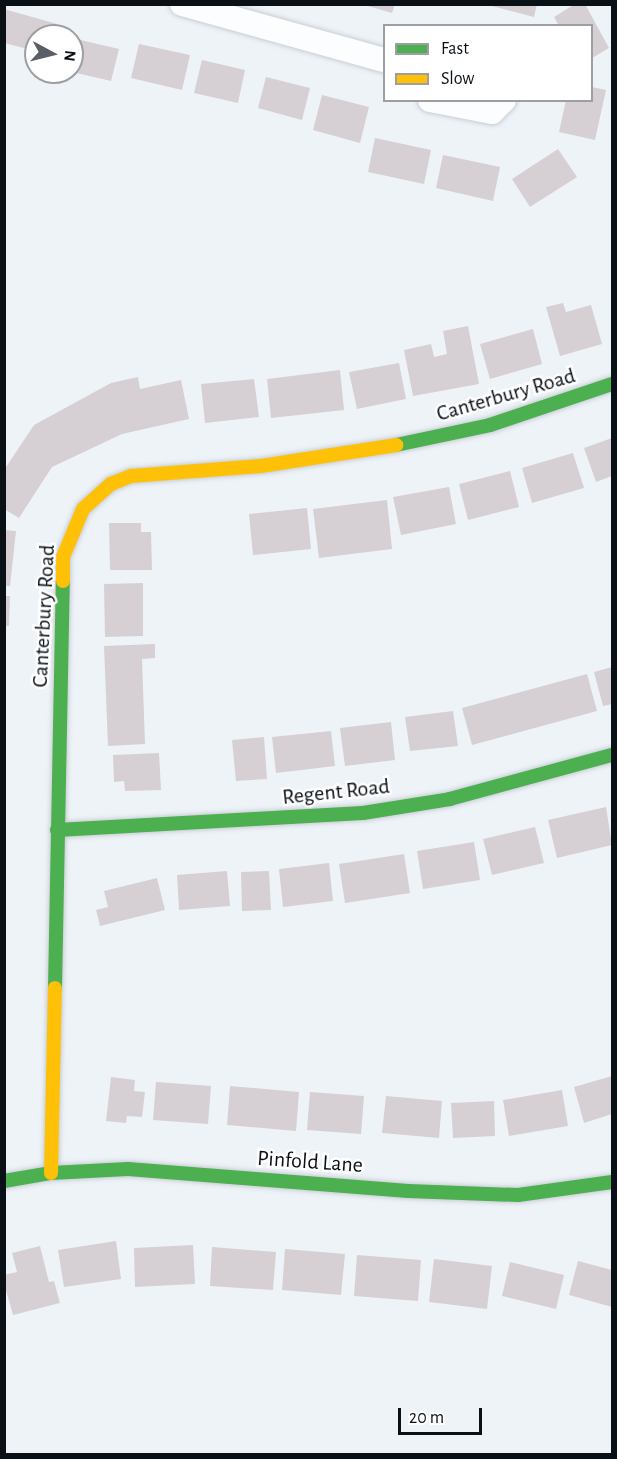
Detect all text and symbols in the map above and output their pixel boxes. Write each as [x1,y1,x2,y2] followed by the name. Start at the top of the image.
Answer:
[24,24,84,84] north arrow
[383,24,593,102] legend
[441,40,469,58] text: Fast
[61,49,78,62] text: N
[441,70,474,88] text: Slow
[434,363,578,427] street label: Canterbury Road
[27,544,61,688] street label: Canterbury Road
[281,773,391,811] street label: Regent Road
[256,1145,364,1179] street label: Pinfold Lane
[401,1396,485,1434] scale bar
[409,1409,444,1427] text: 20 m

